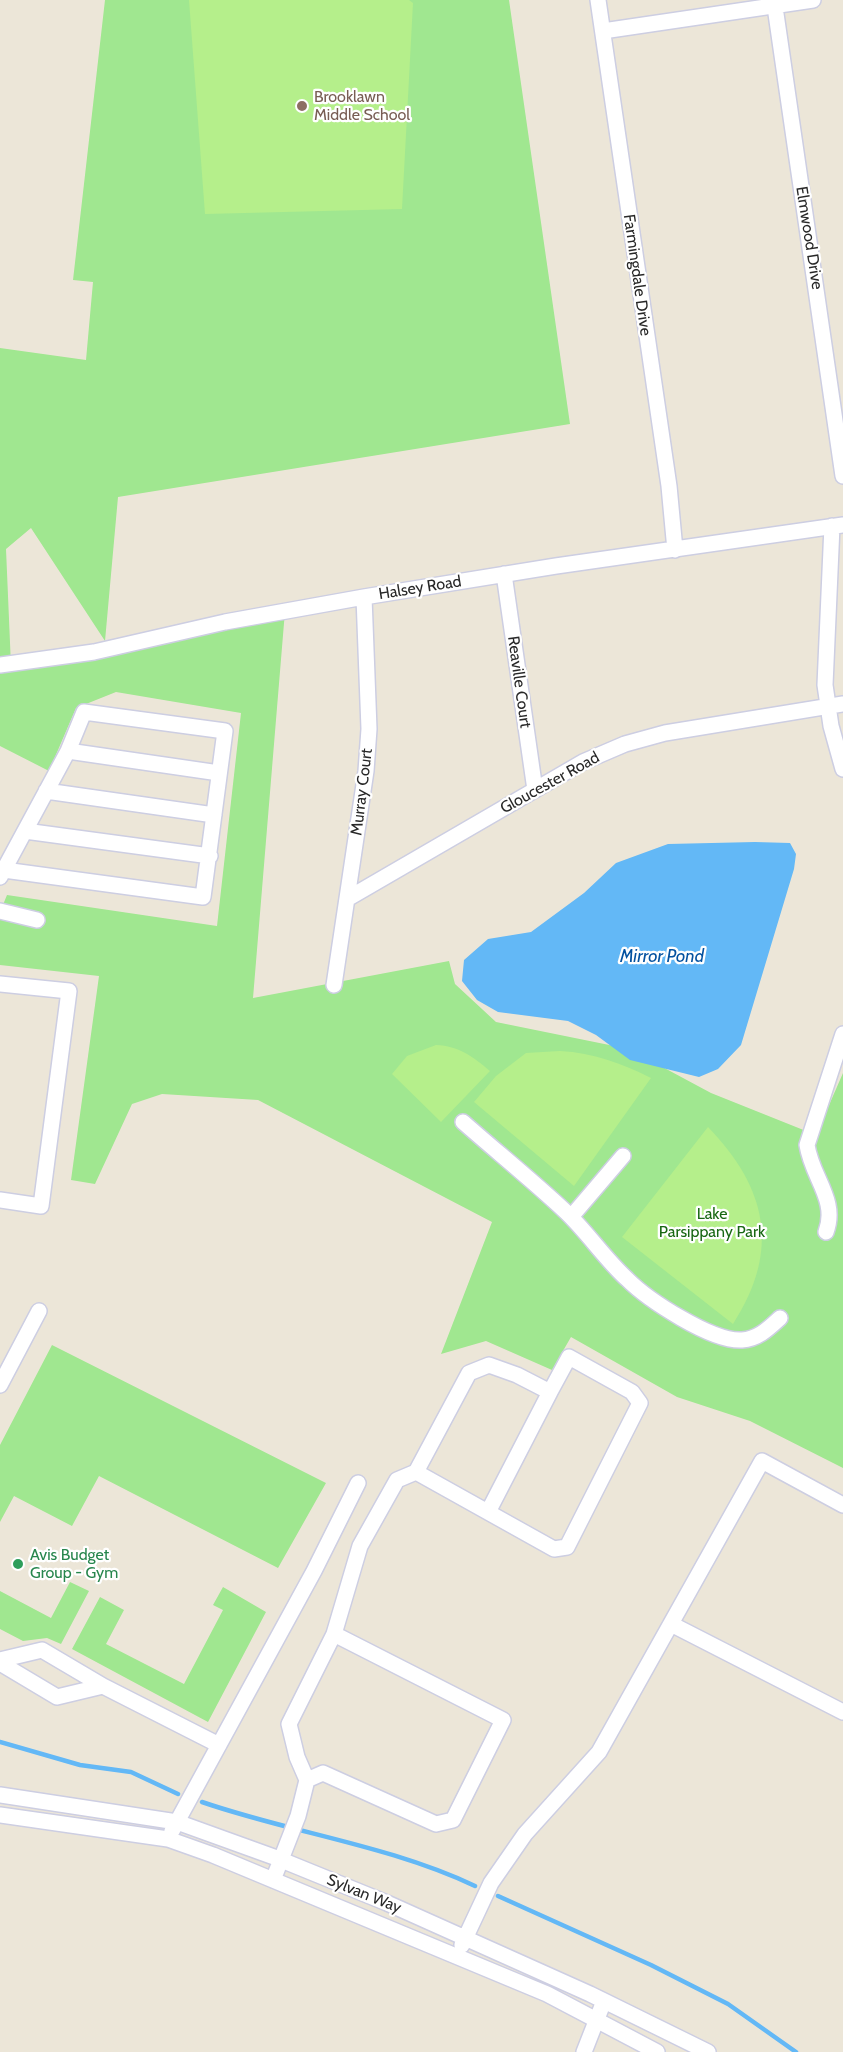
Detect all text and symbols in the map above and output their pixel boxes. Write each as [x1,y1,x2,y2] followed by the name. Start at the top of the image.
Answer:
[314,87,410,125] place label: Brooklawn Middle School
[295,99,309,113] marker: Brooklawn Middle School
[791,185,827,291] street label: Elmwood Drive
[619,213,655,337] street label: Farmingdale Drive
[377,572,463,604] street label: Halsey Road
[503,635,535,729] street label: Reaville Court
[347,747,377,837] street label: Murray Court
[497,748,603,818] street label: Gloucester Road
[620,946,704,968] water label: Mirror Pond
[659,1204,765,1242] park label: Lake Parsippany Park
[30,1545,118,1583] place label: Avis Budget Group - Gym
[11,1557,25,1571] marker: Avis Budget Group - Gym
[324,1870,404,1918] street label: Sylvan Way

